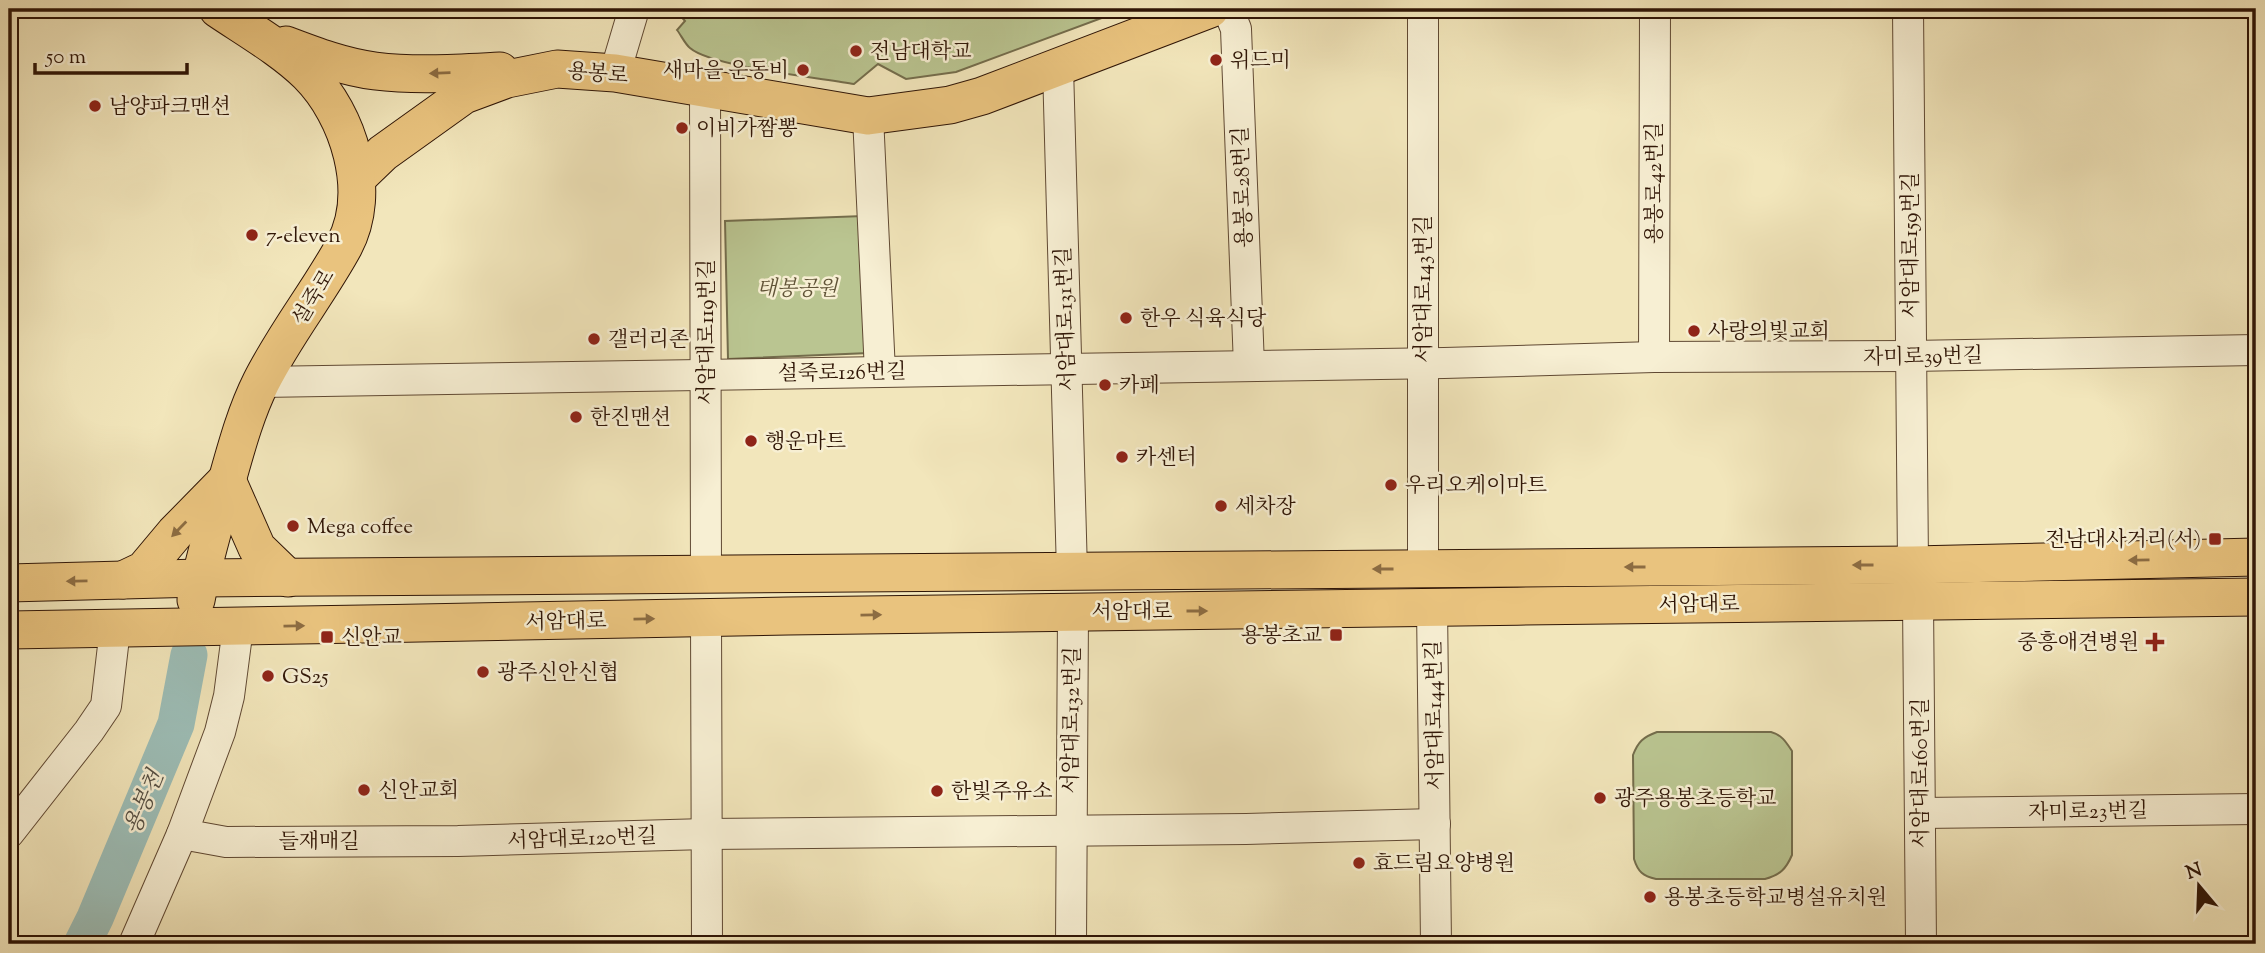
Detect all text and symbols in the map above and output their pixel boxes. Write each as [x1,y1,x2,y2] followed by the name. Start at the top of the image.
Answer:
[35,32,187,76] scale bar
[870,38,971,68] place label: 전남대학교
[45,43,86,73] text: 50 m
[848,43,864,59] marker: 전남대학교
[1230,47,1291,77] place label: 위드미
[1208,52,1224,68] marker: 위드미
[566,57,629,93] street label: 용봉로
[663,57,789,87] place label: 새마을 운동비
[795,62,811,78] marker: 새마을 운동비
[429,68,451,79] one-way arrow
[109,93,231,123] place label: 남양파크맨션
[87,98,103,114] marker: 남양파크맨션
[696,115,797,145] place label: 이비가짬뽕
[674,120,690,136] marker: 이비가짬뽕
[1641,122,1671,244] street label: 용봉로42번길
[1227,126,1261,248] street label: 용봉로28번길
[1897,172,1927,318] street label: 서암대로159번길
[1410,215,1440,363] street label: 서암대로143번길
[266,222,341,252] place label: 7-eleven
[244,227,260,243] marker: 7-eleven
[1049,246,1085,392] street label: 서암대로131번길
[693,259,723,405] street label: 서암대로119번길
[286,264,343,332] street label: 설죽로
[756,275,839,305] park label: 태봉공원
[1140,305,1267,335] place label: 한우 식육식당
[1118,310,1134,326] marker: 한우 식육식당
[1708,318,1830,348] place label: 사랑의빛교회
[1686,323,1702,339] marker: 사랑의빛교회
[608,326,689,356] place label: 갤러리존
[586,331,602,347] marker: 갤러리존
[1863,342,1983,374] street label: 자미로39번길
[777,358,907,390] street label: 설죽로126번길
[1119,372,1160,402] place label: 카페
[1097,377,1113,393] marker: 카페
[590,404,671,434] place label: 한진맨션
[568,409,584,425] marker: 한진맨션
[765,428,846,458] place label: 행운마트
[743,433,759,449] marker: 행운마트
[1136,444,1197,474] place label: 카센터
[1114,449,1130,465] marker: 카센터
[1405,472,1547,502] place label: 우리오케이마트
[1383,477,1399,493] marker: 우리오케이마트
[1235,493,1297,523] place label: 세차장
[1213,498,1229,514] marker: 세차장
[307,513,413,543] place label: Mega coffee
[285,518,301,534] marker: Mega coffee
[172,520,188,537] one-way arrow
[2045,526,2201,556] place label: 전남대사거리(서)
[2207,531,2223,547] marker: 전남대사거리(서)
[2128,554,2150,566] one-way arrow
[1851,560,1873,571] one-way arrow
[1624,561,1646,573] one-way arrow
[1372,563,1394,575] one-way arrow
[66,576,88,587] one-way arrow
[1658,590,1740,622] street label: 서암대로
[1091,598,1173,628] street label: 서암대로
[1186,605,1208,617] one-way arrow
[525,607,607,639] street label: 서암대로
[861,609,883,621] one-way arrow
[633,613,655,625] one-way arrow
[283,621,305,632] one-way arrow
[1241,622,1322,652] place label: 용봉초교
[341,624,402,654] place label: 신안교
[1328,627,1344,643] marker: 용봉초교
[319,629,335,645] marker: 신안교
[2017,629,2139,659] place label: 중흥애견병원
[2145,632,2165,652] marker: 중흥애견병원
[1420,640,1452,790] street label: 서암대로144번길
[1057,646,1089,794] street label: 서암대로132번길
[497,659,619,689] place label: 광주신안신협
[282,663,329,693] place label: GS25
[475,664,491,680] marker: 광주신안신협
[260,668,276,684] marker: GS25
[1907,698,1937,848] street label: 서암대로160번길
[117,764,174,840] water label: 용봉천
[378,777,459,807] place label: 신안교회
[951,778,1052,808] place label: 한빛주유소
[356,782,372,798] marker: 신안교회
[929,783,945,799] marker: 한빛주유소
[1614,785,1776,815] place label: 광주용봉초등학교
[1592,790,1608,806] marker: 광주용봉초등학교
[2028,797,2148,829] street label: 자미로23번길
[507,822,657,858] street label: 서암대로120번길
[278,828,360,858] street label: 들재매길
[1373,850,1515,880] place label: 효드림요양병원
[2164,852,2234,922] north arrow
[1351,855,1367,871] marker: 효드림요양병원
[2183,857,2206,888] text: N
[1664,884,1887,914] place label: 용봉초등학교병설유치원
[1642,889,1658,905] marker: 용봉초등학교병설유치원

